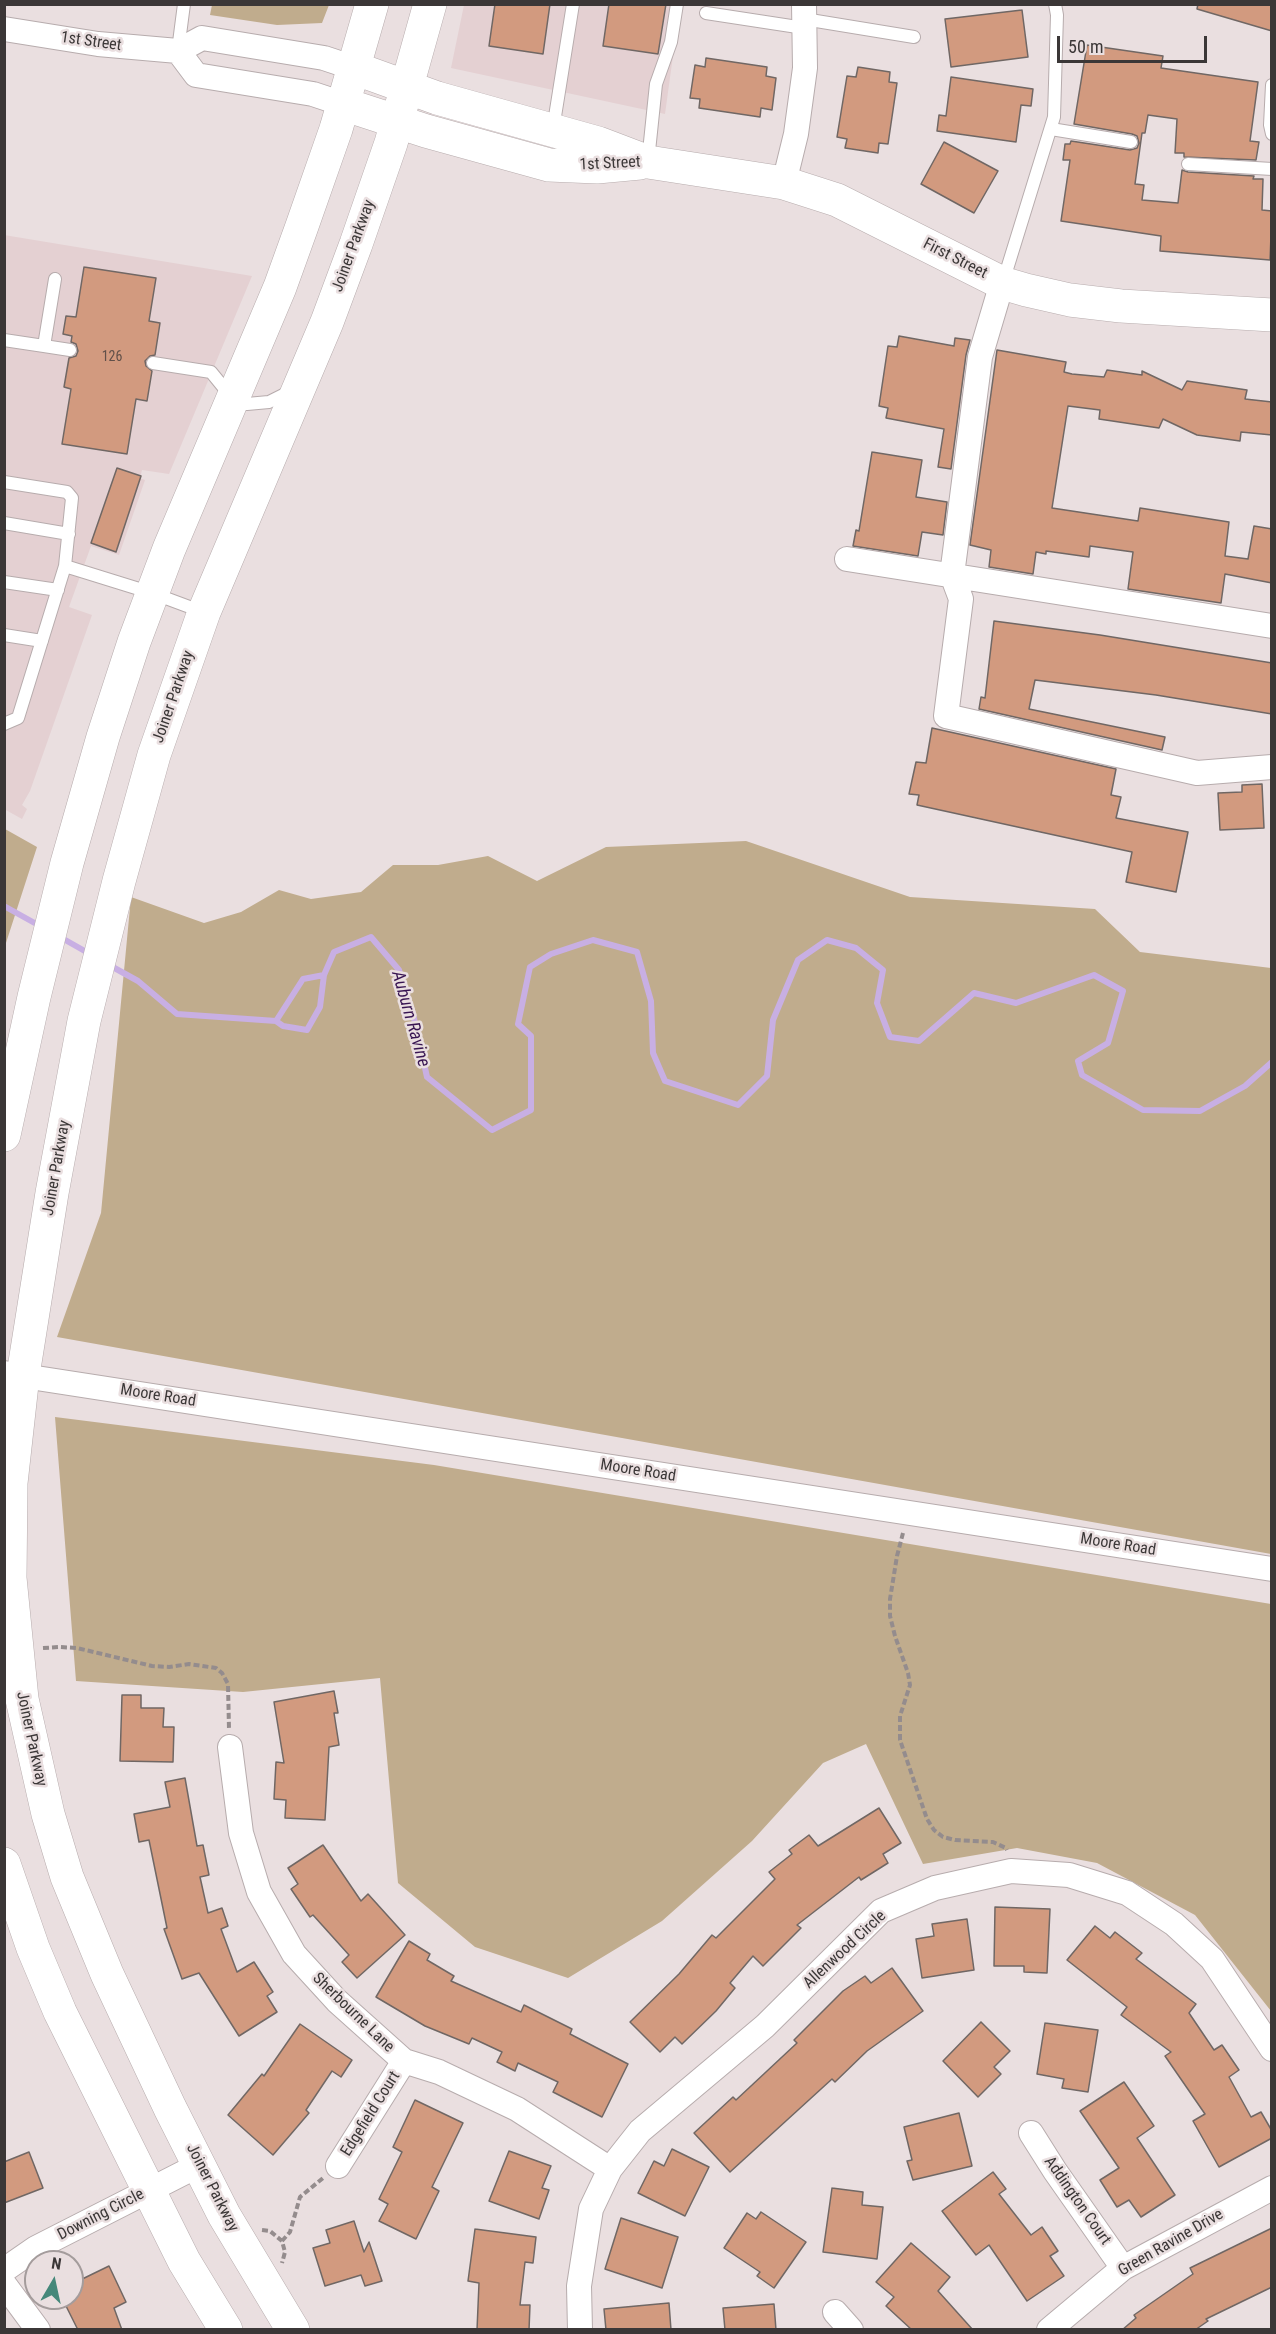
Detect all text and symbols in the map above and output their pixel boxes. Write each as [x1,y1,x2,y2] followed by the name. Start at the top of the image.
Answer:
[1060,24,1210,62] scale bar
[59,28,123,56] street label: 1st Street
[1068,36,1103,57] text: 50 m
[579,153,641,175] street label: 1st Street
[328,197,380,295] street label: Joiner Parkway
[920,235,990,283] street label: First Street
[102,349,122,365] house number: 126
[149,648,199,746] street label: Joiner Parkway
[386,968,434,1070] water label: Auburn Ravine
[39,1119,75,1217] street label: Joiner Parkway
[119,1381,197,1411] street label: Moore Road
[599,1456,677,1486] street label: Moore Road
[1079,1530,1157,1560] street label: Moore Road
[12,1690,50,1788] street label: Joiner Parkway
[800,1907,890,1993] street label: Allenwood Circle
[308,1969,398,2057] street label: Sherbourne Lane
[337,2068,405,2160] street label: Edgefield Court
[182,2141,242,2235] street label: Joiner Parkway
[1040,2153,1114,2249] street label: Addington Court
[55,2185,147,2245] street label: Downing Circle
[1115,2205,1227,2281] street label: Green Ravine Drive
[24,2250,84,2310] north arrow
[50,2254,63,2274] text: N

